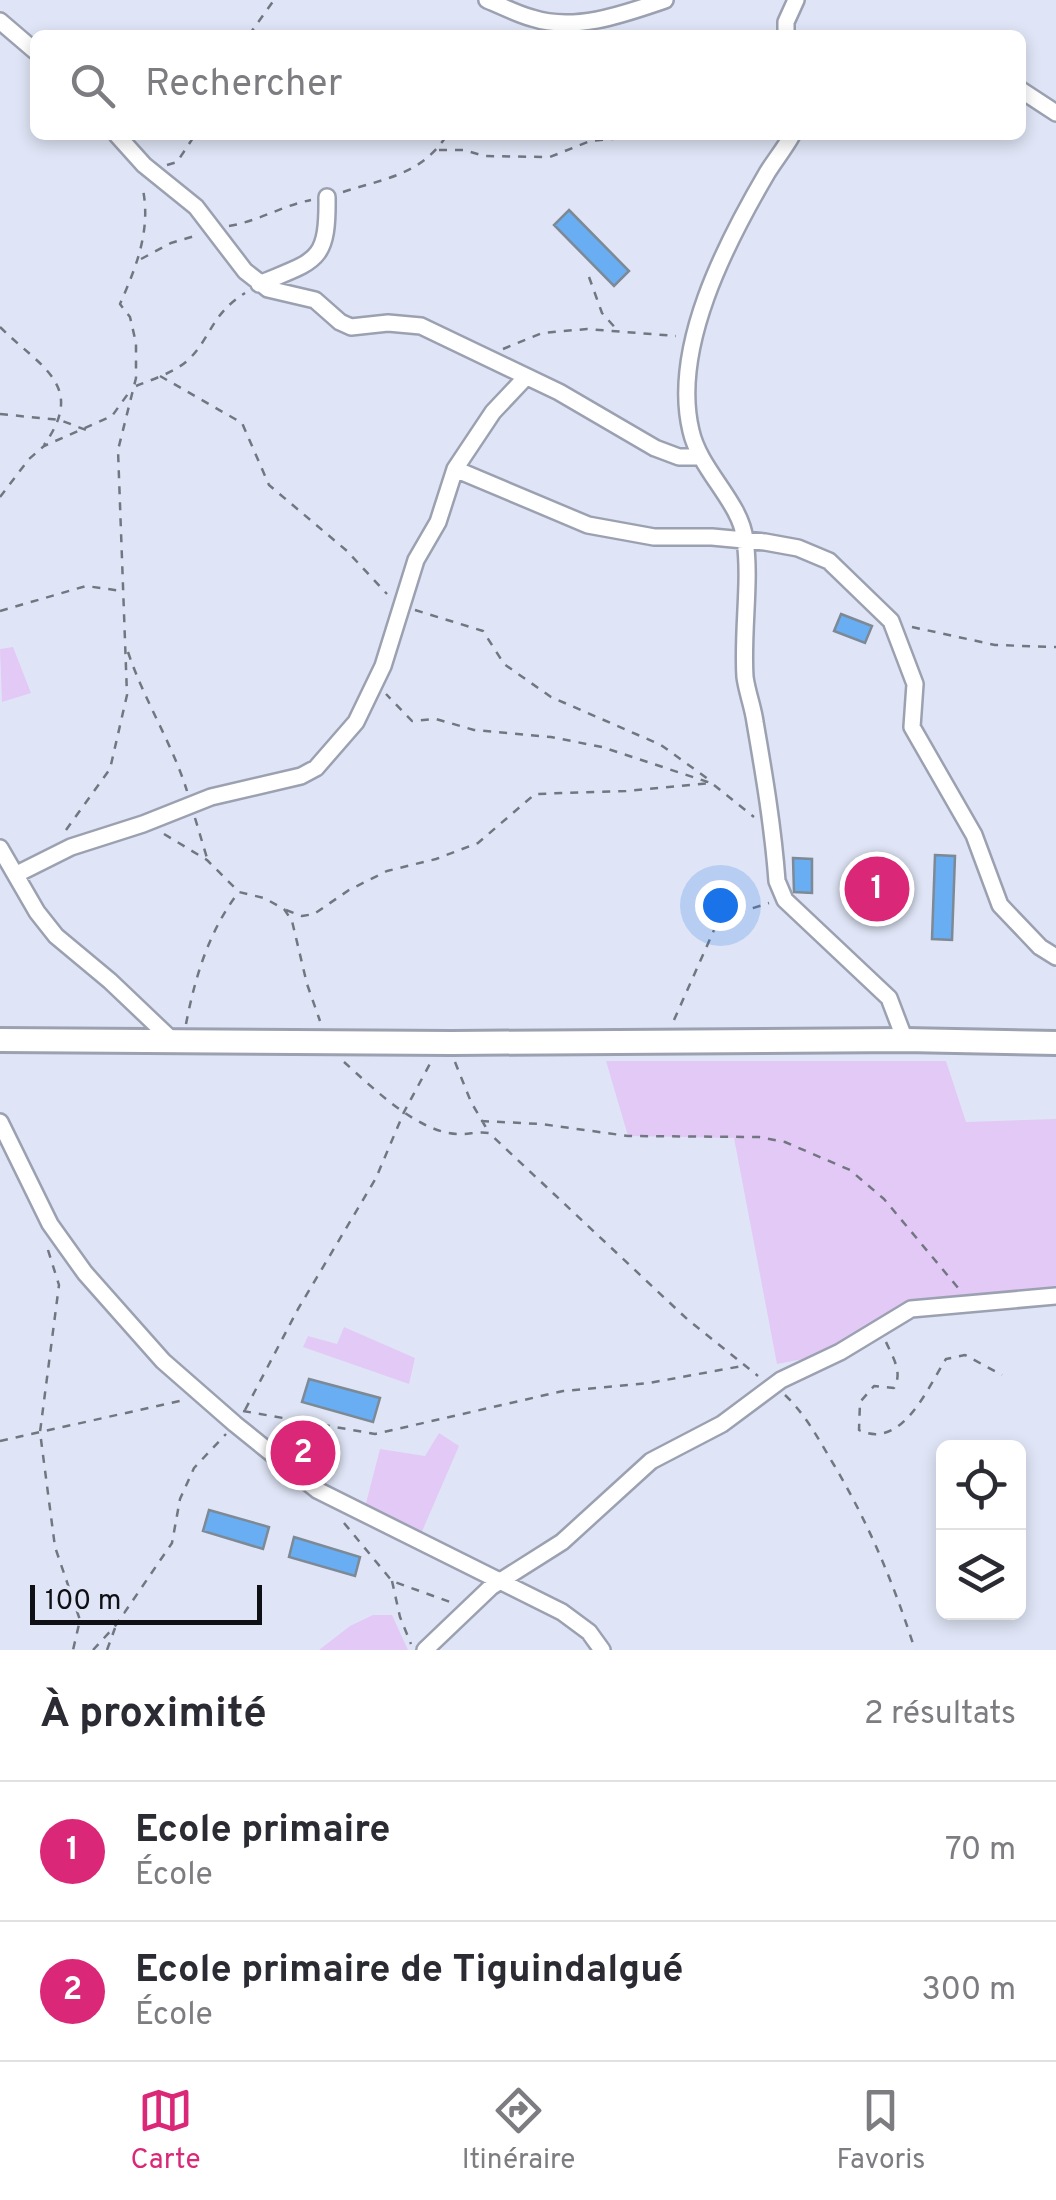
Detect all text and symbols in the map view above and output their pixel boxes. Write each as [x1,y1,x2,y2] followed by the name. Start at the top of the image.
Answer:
[30,30,1026,140] search box
[65,58,120,113] icon: search
[145,61,343,110] text: Rechercher
[844,852,910,926] pin: 1
[695,880,746,931] your location
[270,1416,336,1490] pin: 2
[936,1440,1026,1620] map controls
[936,1440,1026,1530] button: locate
[936,1530,1026,1620] button: layers
[30,1580,262,1624] scale bar
[45,1584,121,1620] text: 100 m
[40,1689,267,1742] text: À proximité
[864,1695,1016,1735] text: 2 résultats
[135,1807,390,1856] text: Ecole primaire
[66,1831,79,1871] text: 1
[945,1831,1016,1871] text: 70 m
[135,1856,213,1896] text: École
[135,1947,683,1996] text: Ecole primaire de Tiguindalgué
[63,1971,82,2011] text: 2
[922,1971,1016,2011] text: 300 m
[135,1996,213,2036] text: École
[131,2083,200,2179] tab: Carte
[462,2083,575,2179] tab: Itinéraire
[837,2083,925,2179] tab: Favoris

